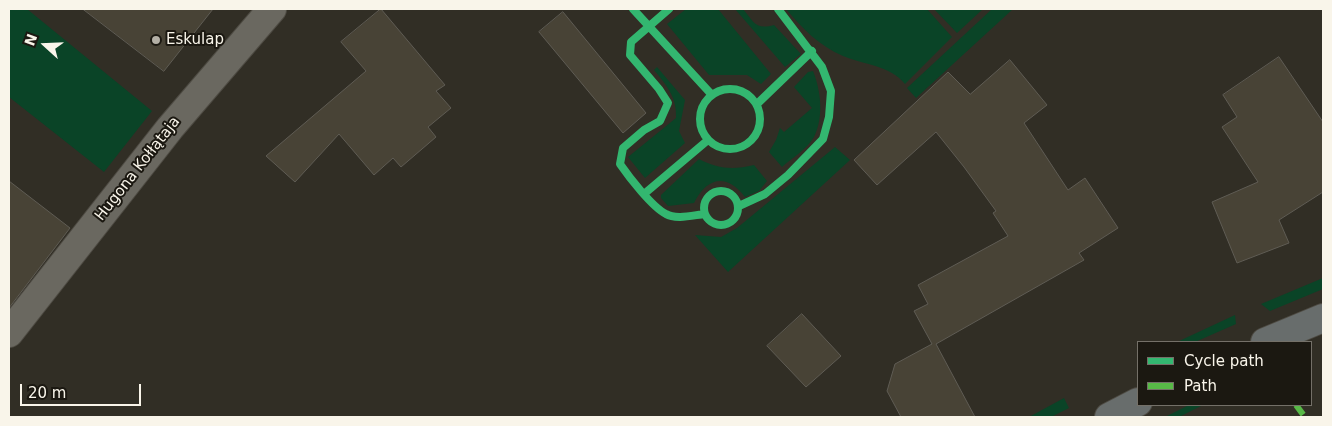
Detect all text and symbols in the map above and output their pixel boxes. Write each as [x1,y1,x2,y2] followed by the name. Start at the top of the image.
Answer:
[20,20,70,70] north arrow
[166,31,224,49] place label: Eskulap
[21,32,40,48] text: N
[150,34,162,46] marker: Eskulap
[92,113,184,225] street label: Hugona Kołłątaja
[1137,341,1312,406] legend
[1184,352,1264,370] text: Cycle path
[22,374,144,406] scale bar
[1184,377,1217,395] text: Path
[28,384,66,402] text: 20 m

